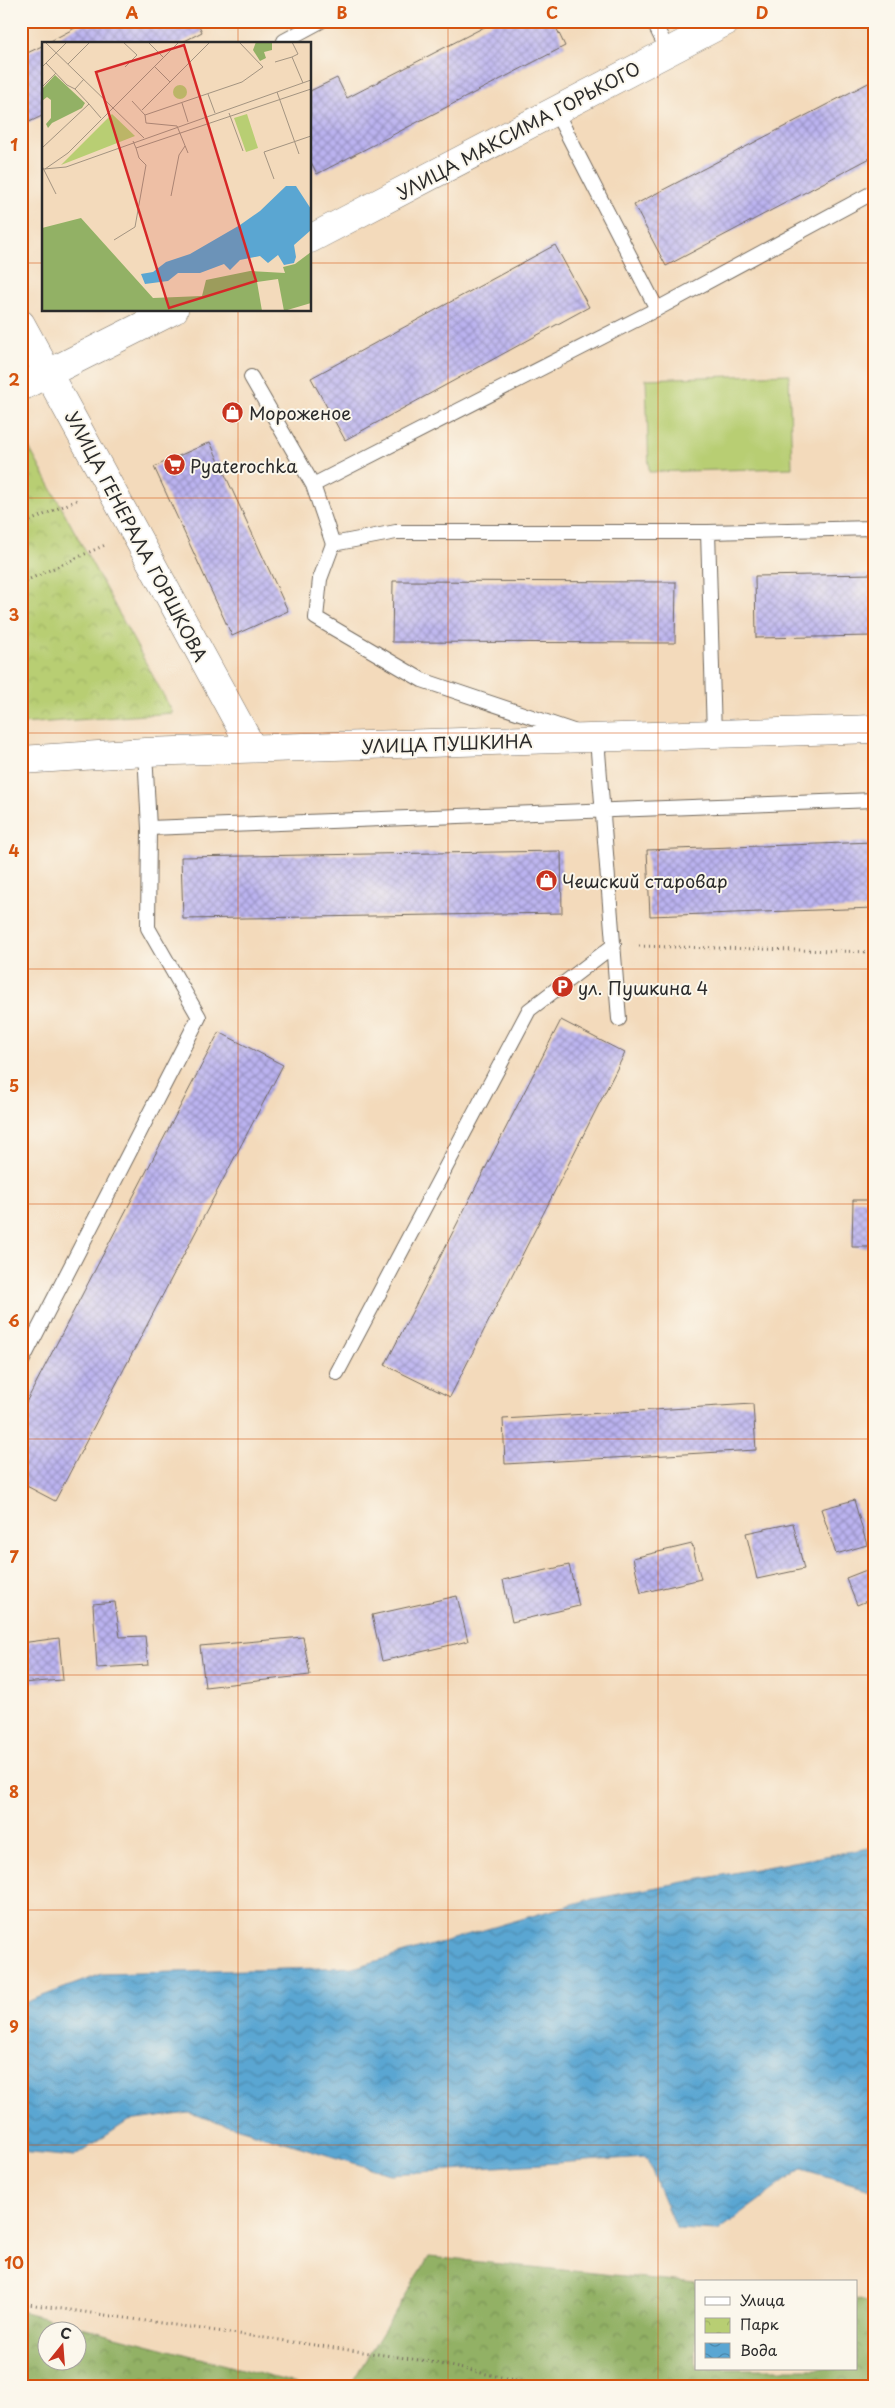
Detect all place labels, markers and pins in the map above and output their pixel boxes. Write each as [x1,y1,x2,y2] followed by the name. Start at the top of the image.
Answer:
[249,399,351,426] place label: Мороженое
[221,400,245,424] shop icon: Мороженое
[190,452,298,479] place label: Pyaterochka
[162,453,186,477] supermarket icon: Pyaterochka
[562,867,728,894] place label: Чешский старовар
[534,868,558,892] shop icon: Чешский старовар
[578,974,708,1001] place label: ул. Пушкина 4
[550,975,574,999] parking icon: ул. Пушкина 4

